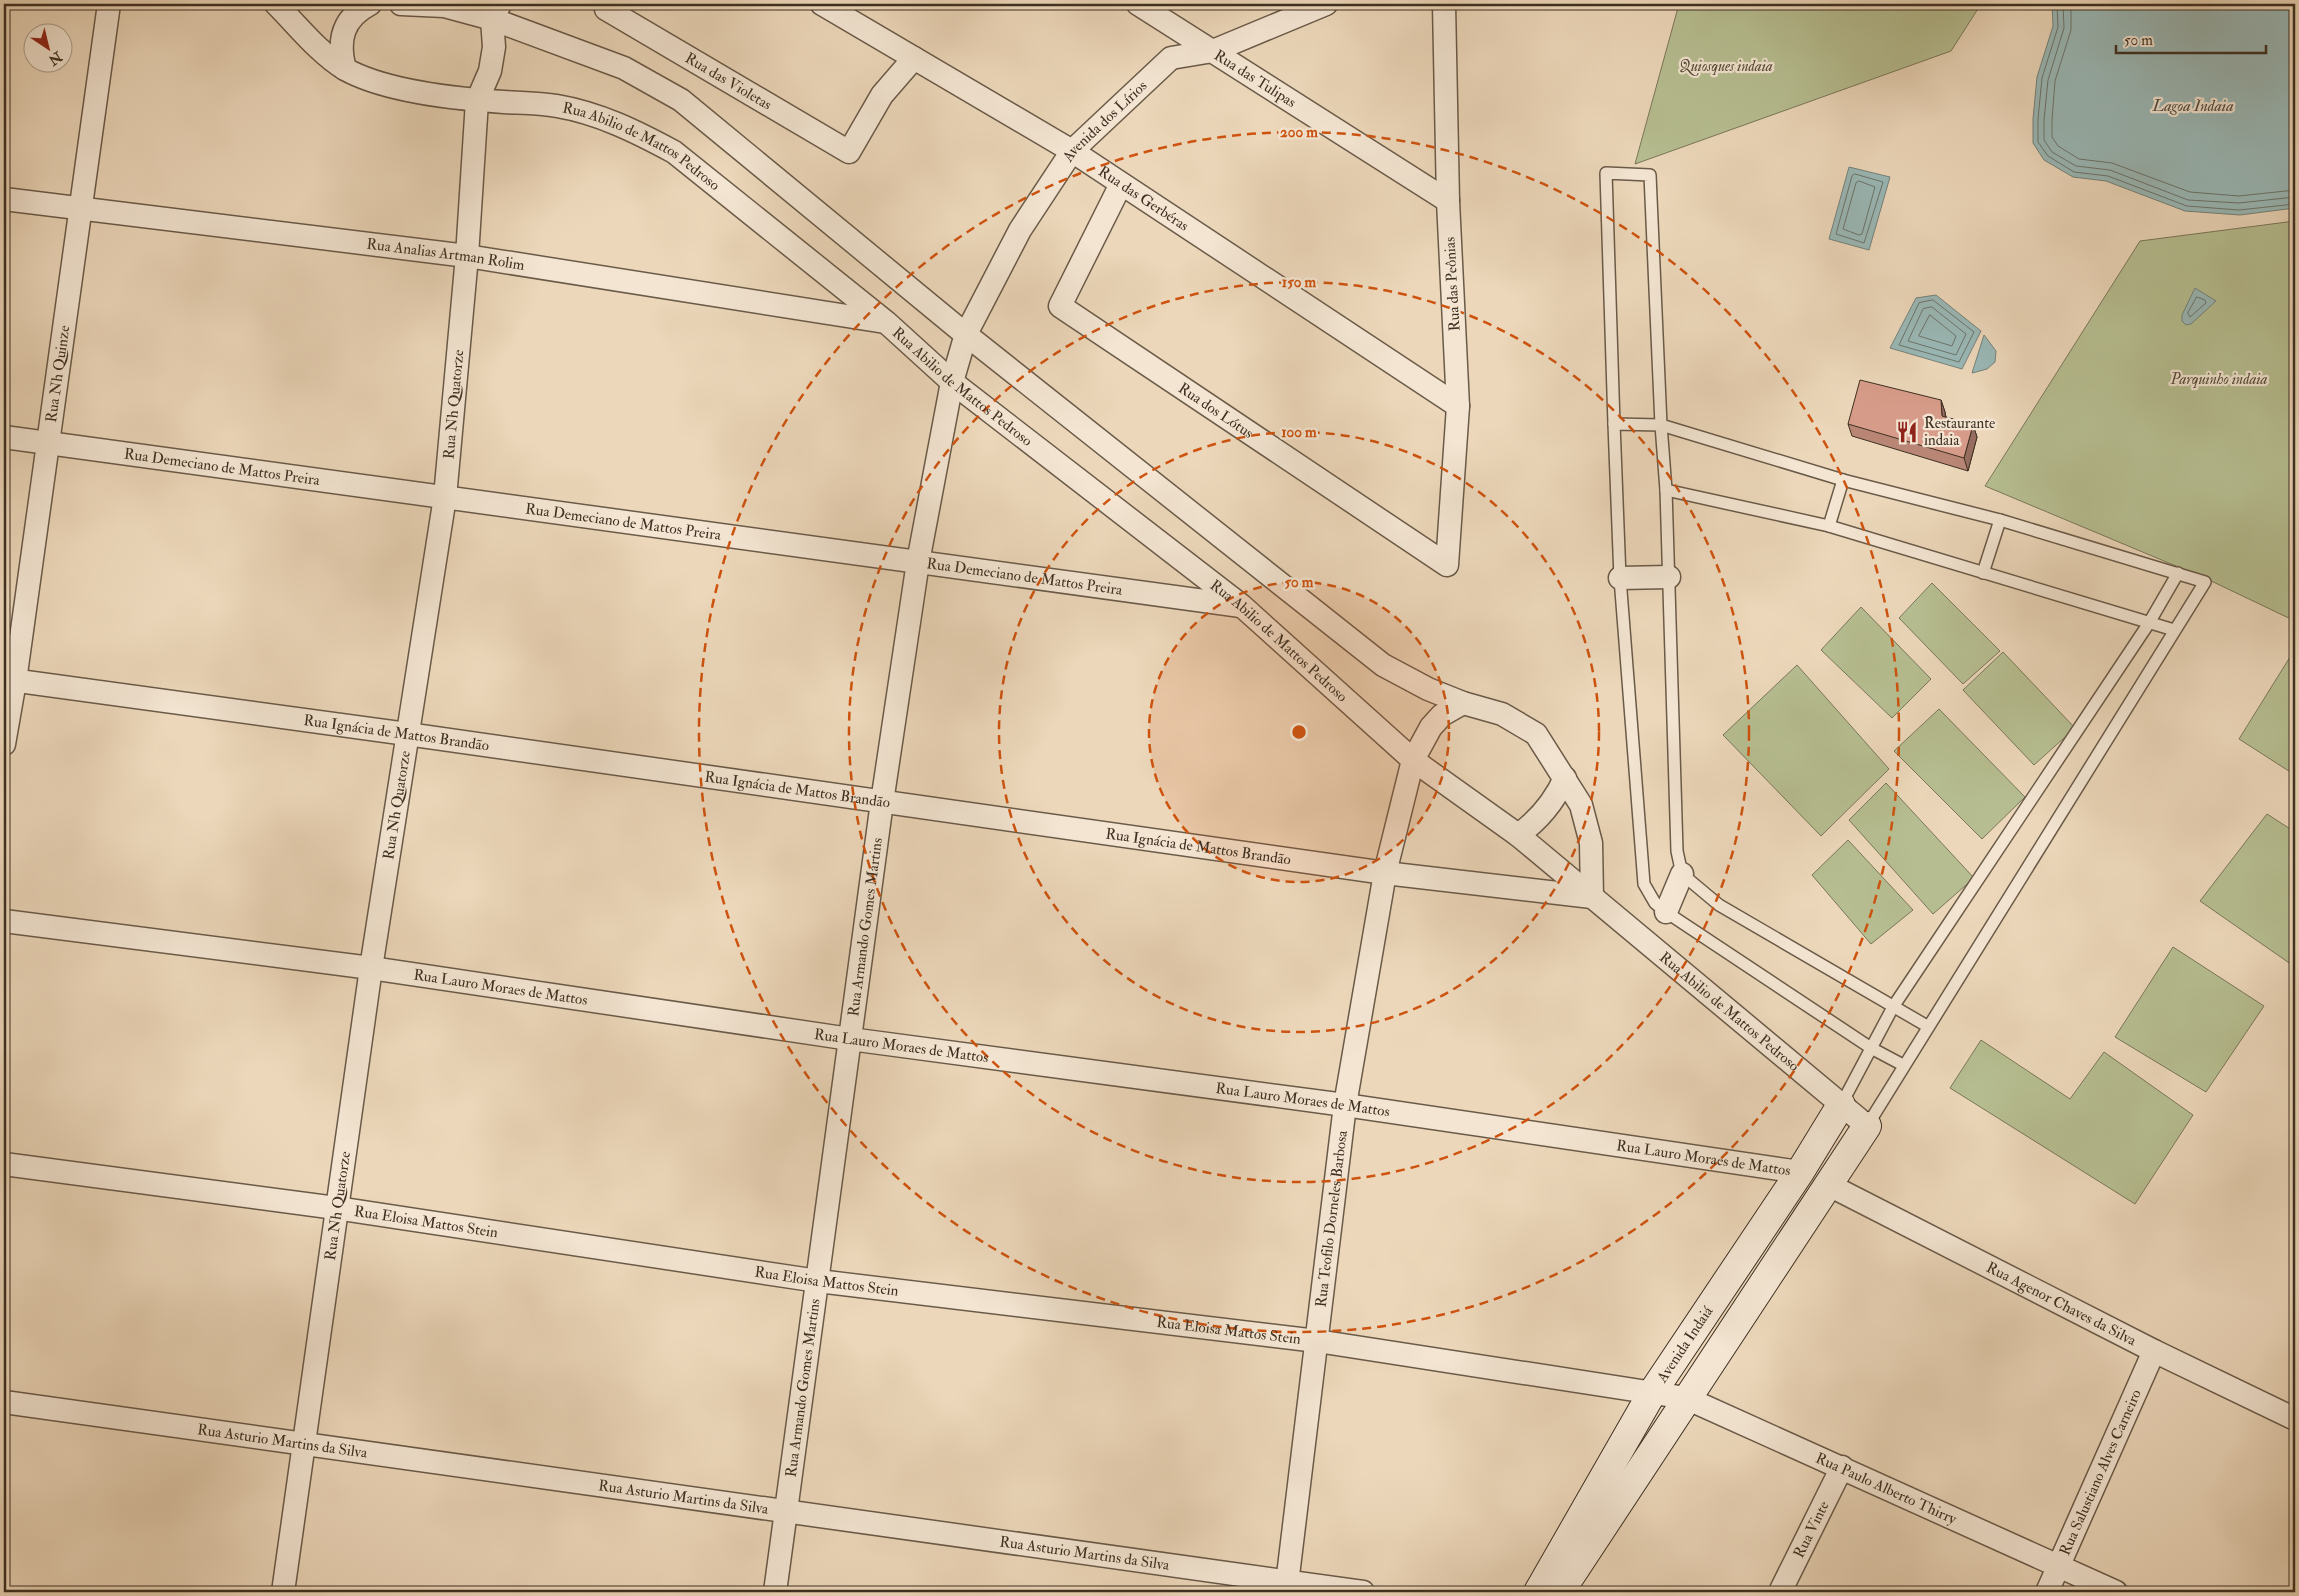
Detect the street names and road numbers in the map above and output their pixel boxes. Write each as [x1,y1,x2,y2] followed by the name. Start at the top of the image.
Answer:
[1210,46,1300,112] street label: Rua das Tulipas
[681,49,775,114] street label: Rua das Violetas
[1058,77,1151,166] street label: Avenida dos Lírios
[561,98,724,195] street label: Rua Abilio de Mattos Pedroso
[1095,162,1192,236] street label: Rua das Gerbéras
[365,235,526,275] street label: Rua Analias Artman Rolim
[1441,236,1464,332] street label: Rua das Peônias
[888,323,1036,451] street label: Rua Abilio de Mattos Pedroso
[42,324,74,424] street label: Rua Nh Quinze
[439,349,468,460] street label: Rua Nh Quatorze
[1174,379,1257,443] street label: Rua dos Lótus
[123,445,322,490] street label: Rua Demeciano de Mattos Preira
[524,499,723,545] street label: Rua Demeciano de Mattos Preira
[925,554,1124,600] street label: Rua Demeciano de Mattos Preira
[1206,576,1351,706] street label: Rua Abilio de Mattos Pedroso
[302,711,490,756] street label: Rua Ignácia de Mattos Brandão
[379,749,415,861] street label: Rua Nh Quatorze
[703,767,891,813] street label: Rua Ignácia de Mattos Brandão
[1104,824,1292,870] street label: Rua Ignácia de Mattos Brandão
[844,837,887,1018] street label: Rua Armando Gomes Martins
[1655,948,1803,1076] street label: Rua Abilio de Mattos Pedroso
[412,965,589,1010] street label: Rua Lauro Moraes de Mattos
[813,1025,990,1067] street label: Rua Lauro Moraes de Mattos
[1214,1079,1391,1121] street label: Rua Lauro Moraes de Mattos
[1312,1129,1352,1308] street label: Rua Teofilo Dorneles Barbosa
[1615,1136,1792,1180] street label: Rua Lauro Moraes de Mattos
[321,1150,355,1262] street label: Rua Nh Quatorze
[353,1202,499,1242] street label: Rua Eloisa Mattos Stein
[1983,1258,2140,1351] street label: Rua Agenor Chaves da Silva
[753,1263,900,1301] street label: Rua Eloisa Mattos Stein
[782,1297,825,1478] street label: Rua Armando Gomes Martins
[1652,1302,1718,1387] street label: Avenida Indaiá
[1155,1313,1302,1349] street label: Rua Eloisa Mattos Stein
[2055,1386,2146,1559] street label: Rua Salustiano Alves Carneiro
[196,1420,369,1463] street label: Rua Asturio Martins da Silva
[1812,1449,1960,1529] street label: Rua Paulo Alberto Thirry
[597,1476,770,1519] street label: Rua Asturio Martins da Silva
[1789,1498,1834,1561] street label: Rua Vinte
[998,1532,1171,1575] street label: Rua Asturio Martins da Silva

